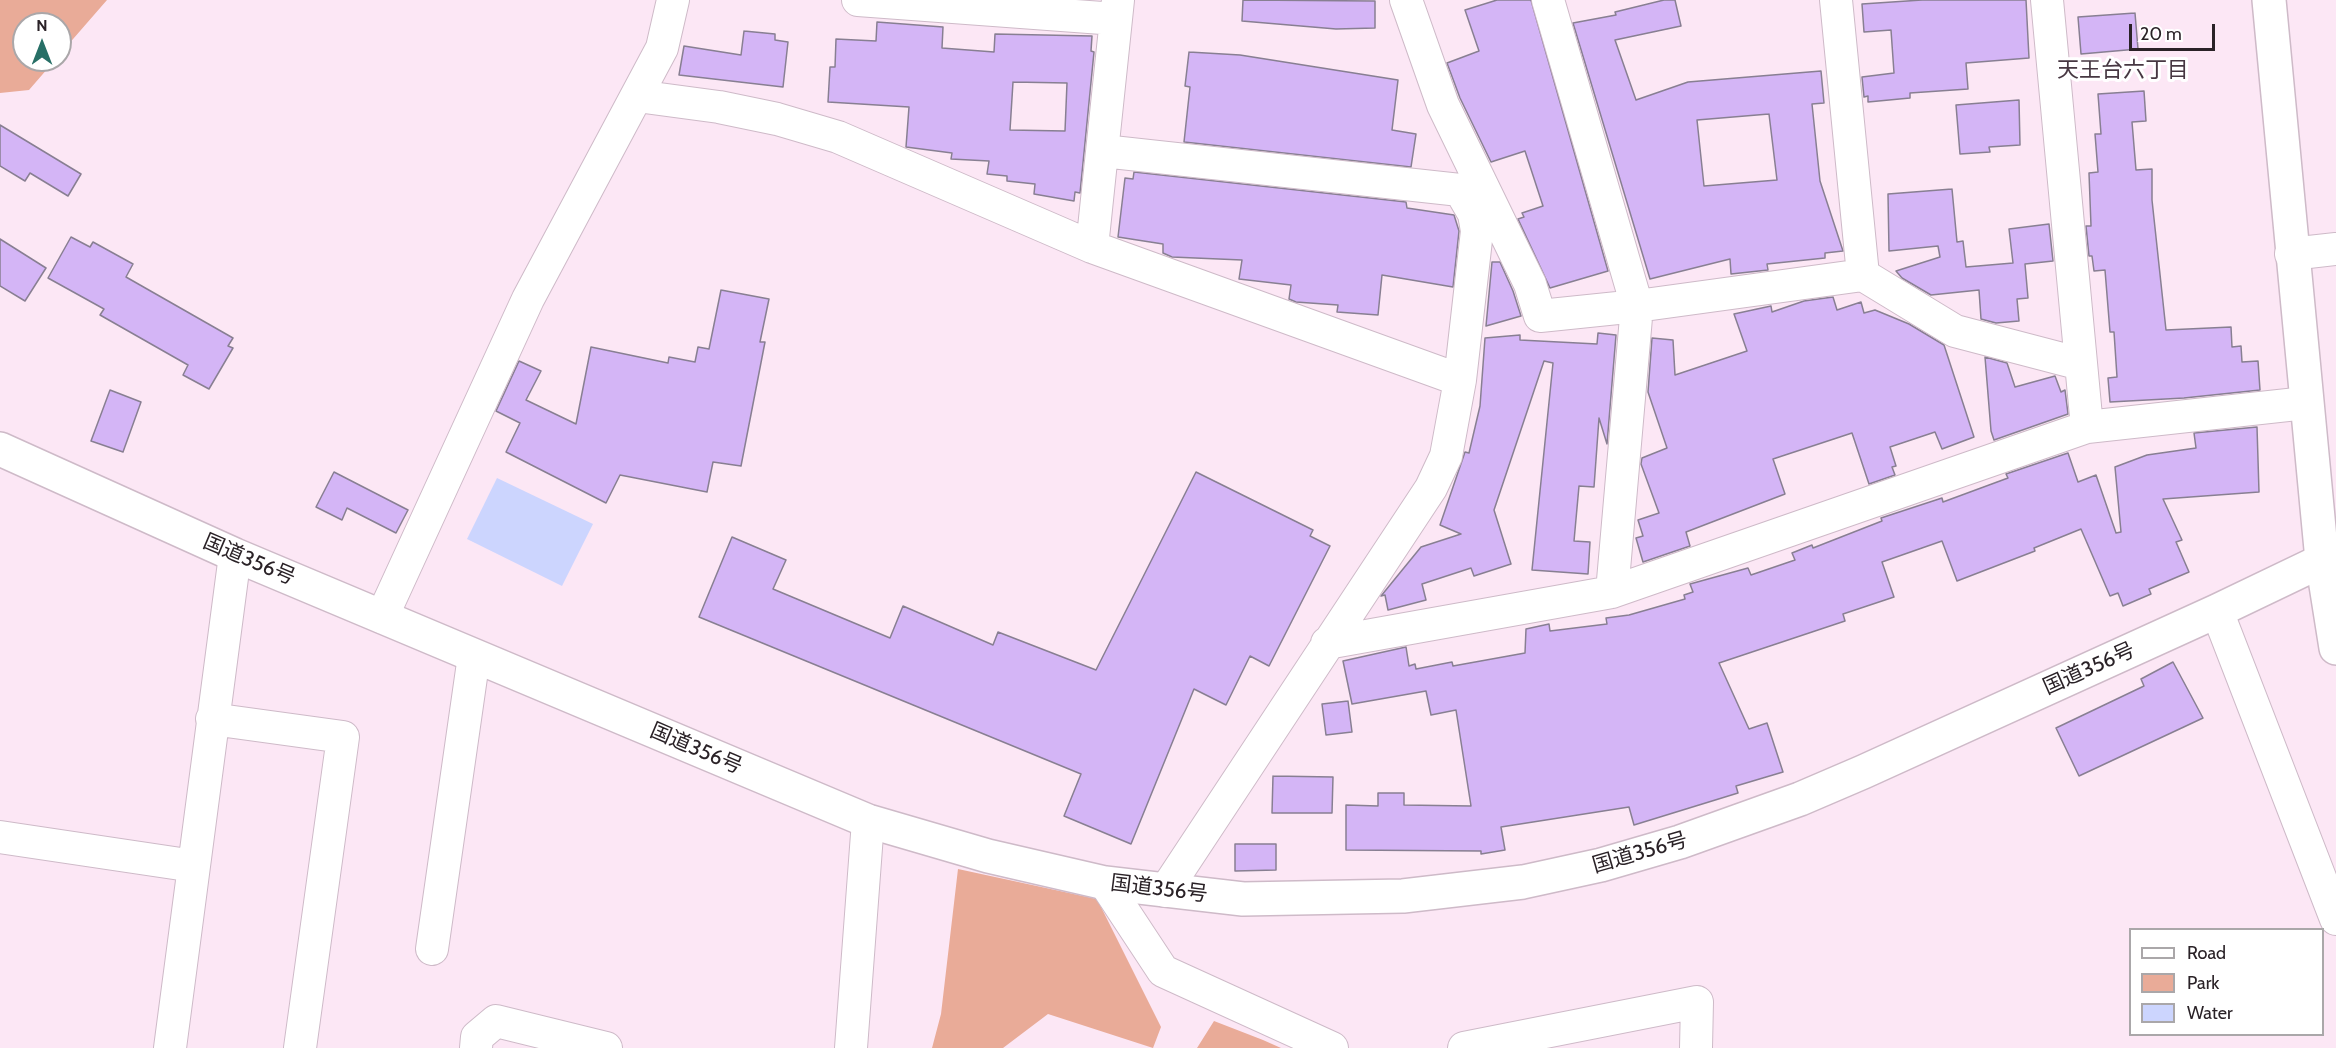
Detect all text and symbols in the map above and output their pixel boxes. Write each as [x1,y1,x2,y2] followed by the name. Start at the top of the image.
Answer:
[12,12,72,72] north arrow
[2132,12,2218,50] scale bar
[36,16,48,35] text: N
[2140,23,2182,45] text: 20 m
[2057,58,2189,84] district label: 天王台六丁目
[199,529,299,591] street label: 国道356号
[2039,638,2139,700] street label: 国道356号
[646,718,746,780] street label: 国道356号
[1590,827,1690,879] street label: 国道356号
[1109,871,1209,907] street label: 国道356号
[2129,928,2324,1036] legend
[2187,942,2226,964] text: Road
[2187,972,2219,994] text: Park
[2187,1002,2233,1024] text: Water

